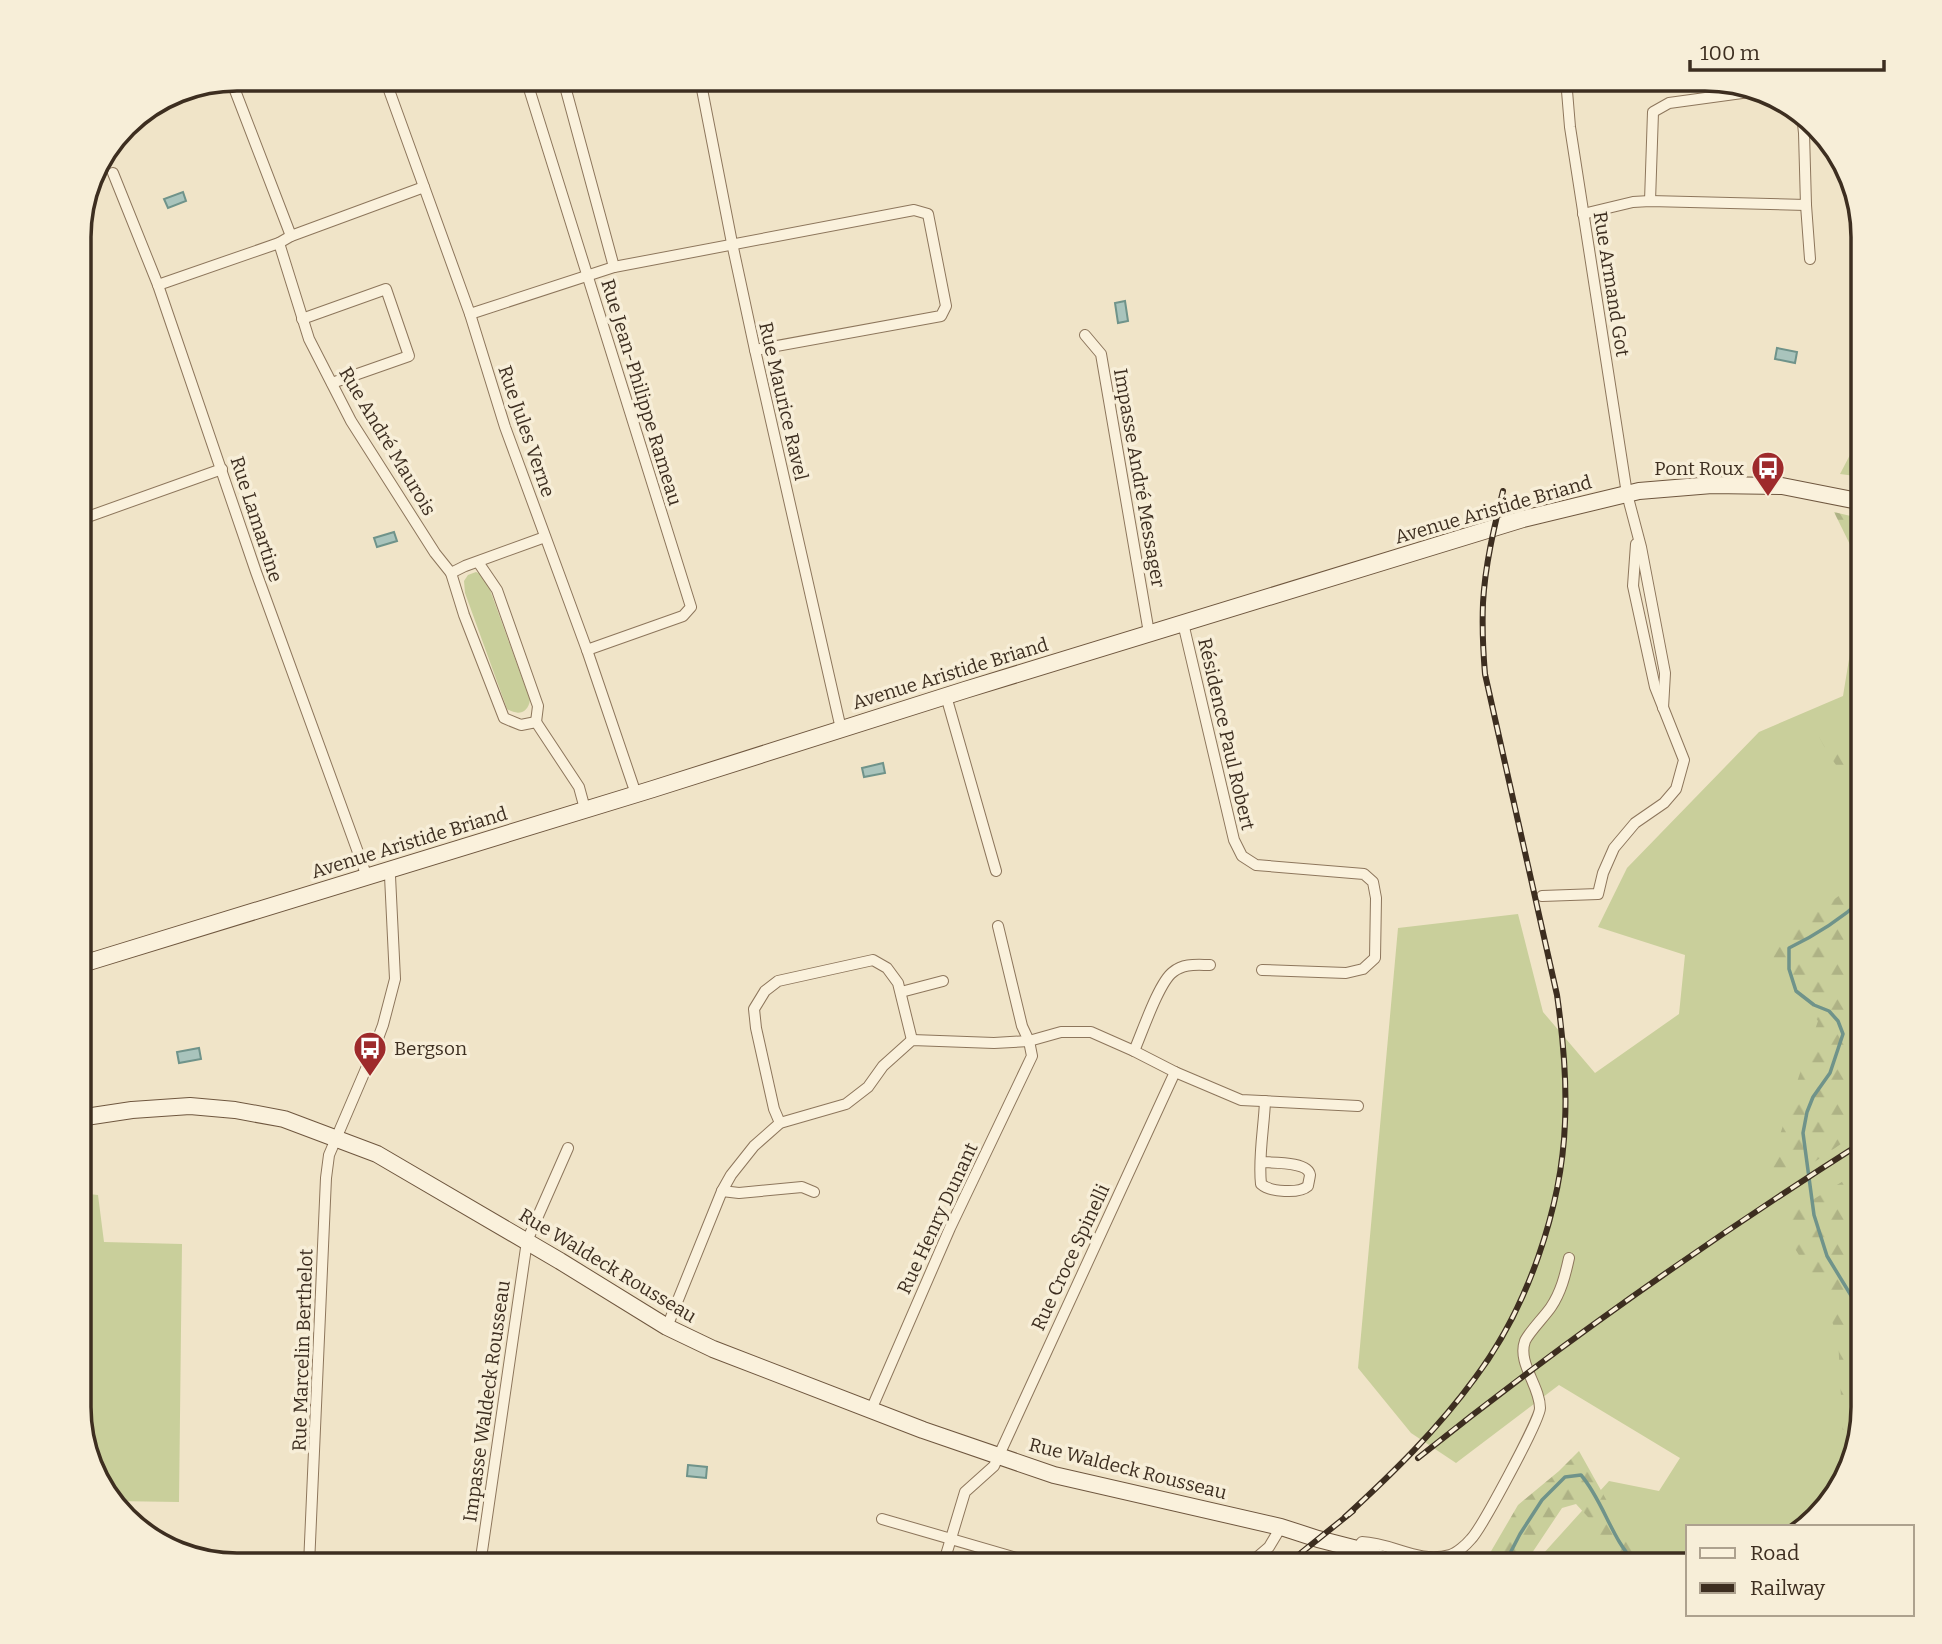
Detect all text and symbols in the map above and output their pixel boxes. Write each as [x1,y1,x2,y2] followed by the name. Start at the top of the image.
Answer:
[1690,28,1884,72] scale bar
[1700,40,1760,66] text: 100 m
[1589,210,1634,358] street label: Rue Armand Got
[596,276,687,508] street label: Rue Jean-Philippe Rameau
[754,320,813,483] street label: Rue Maurice Ravel
[493,362,560,500] street label: Rue Jules Verne
[334,363,441,520] street label: Rue André Maurois
[1109,367,1170,590] street label: Impasse André Messager
[1749,449,1787,498] bus stop icon: Pont Roux
[225,453,288,585] street label: Rue Lamartine
[1654,457,1744,480] place label: Pont Roux
[1392,470,1594,549] street label: Avenue Aristide Briand
[849,633,1051,714] street label: Avenue Aristide Briand
[1193,636,1260,833] street label: Résidence Paul Robert
[308,802,510,883] street label: Avenue Aristide Briand
[351,1029,389,1078] bus stop icon: Bergson
[394,1037,467,1060] place label: Bergson
[892,1139,983,1298] street label: Rue Henry Dunant
[1026,1180,1115,1334] street label: Rue Croce Spinelli
[515,1203,701,1328] street label: Rue Waldeck Rousseau
[287,1248,318,1452] street label: Rue Marcelin Berthelot
[458,1279,515,1523] street label: Impasse Waldeck Rousseau
[1027,1433,1229,1504] street label: Rue Waldeck Rousseau
[1686,1525,1914,1616] legend
[1750,1540,1799,1566] text: Road
[1750,1575,1826,1601] text: Railway

